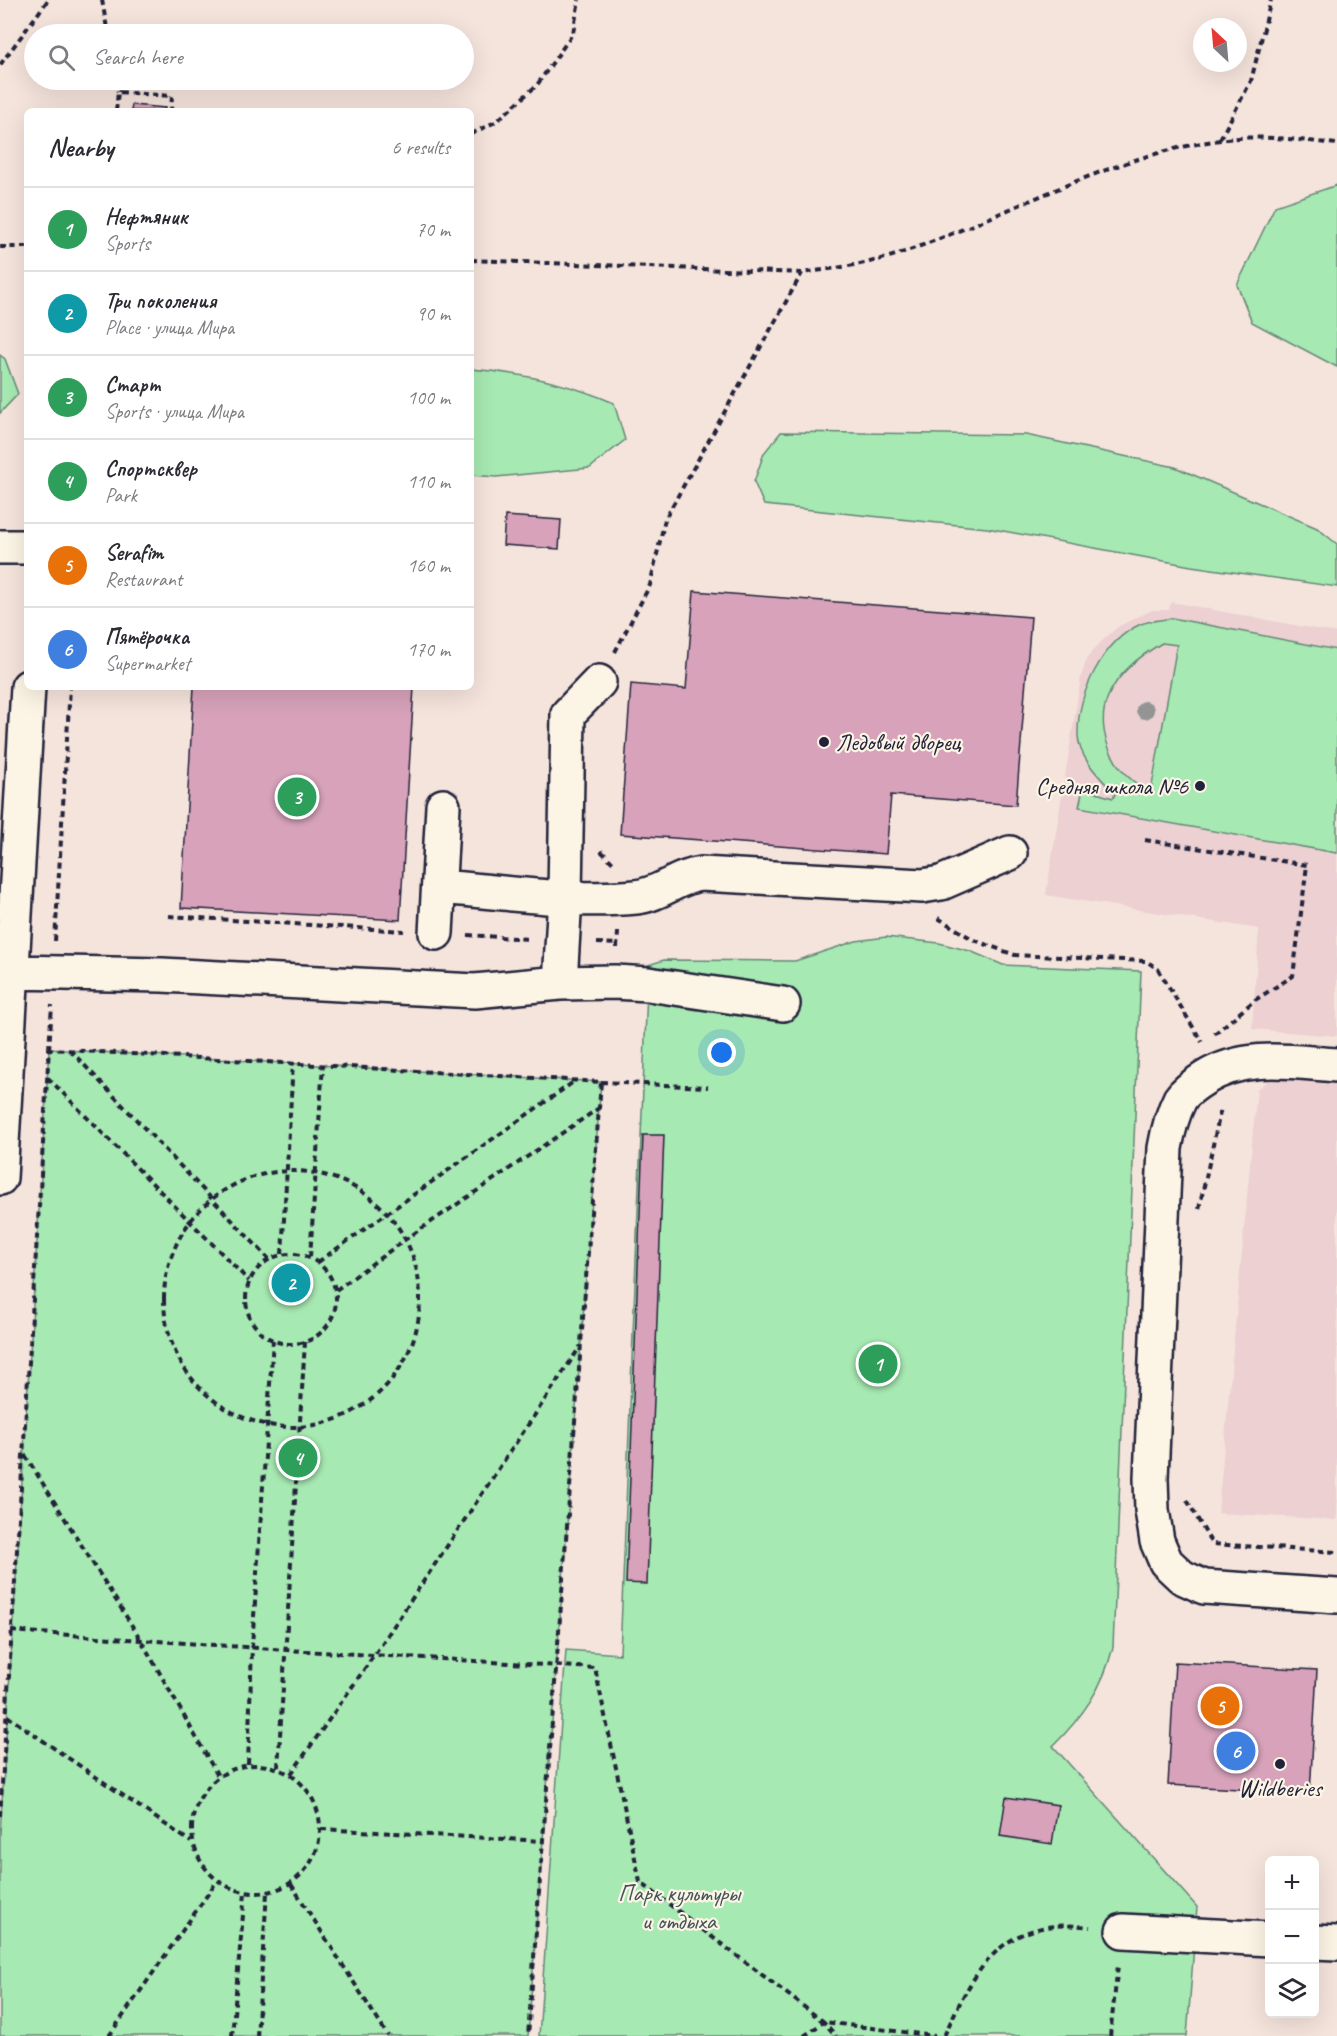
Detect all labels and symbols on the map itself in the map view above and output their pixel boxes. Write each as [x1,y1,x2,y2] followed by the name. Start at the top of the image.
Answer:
[1193,18,1247,72] north arrow
[836,727,961,757] place label: Ледовый дворец
[817,735,831,749] marker: Ледовый дворец
[1036,771,1189,801] place label: Средняя школа №6
[278,774,316,820] pin: 3
[1193,779,1207,793] marker: Средняя школа №6
[707,1038,736,1067] your location
[272,1260,310,1306] pin: 2
[858,1342,898,1386] pin: 1
[278,1436,318,1480] pin: 4
[1200,1684,1240,1728] pin: 5
[1216,1728,1256,1774] pin: 6
[1273,1757,1287,1771] marker: Wildberies
[1238,1773,1323,1803] place label: Wildberies
[618,1878,742,1936] park label: Парк культуры и отдыха

